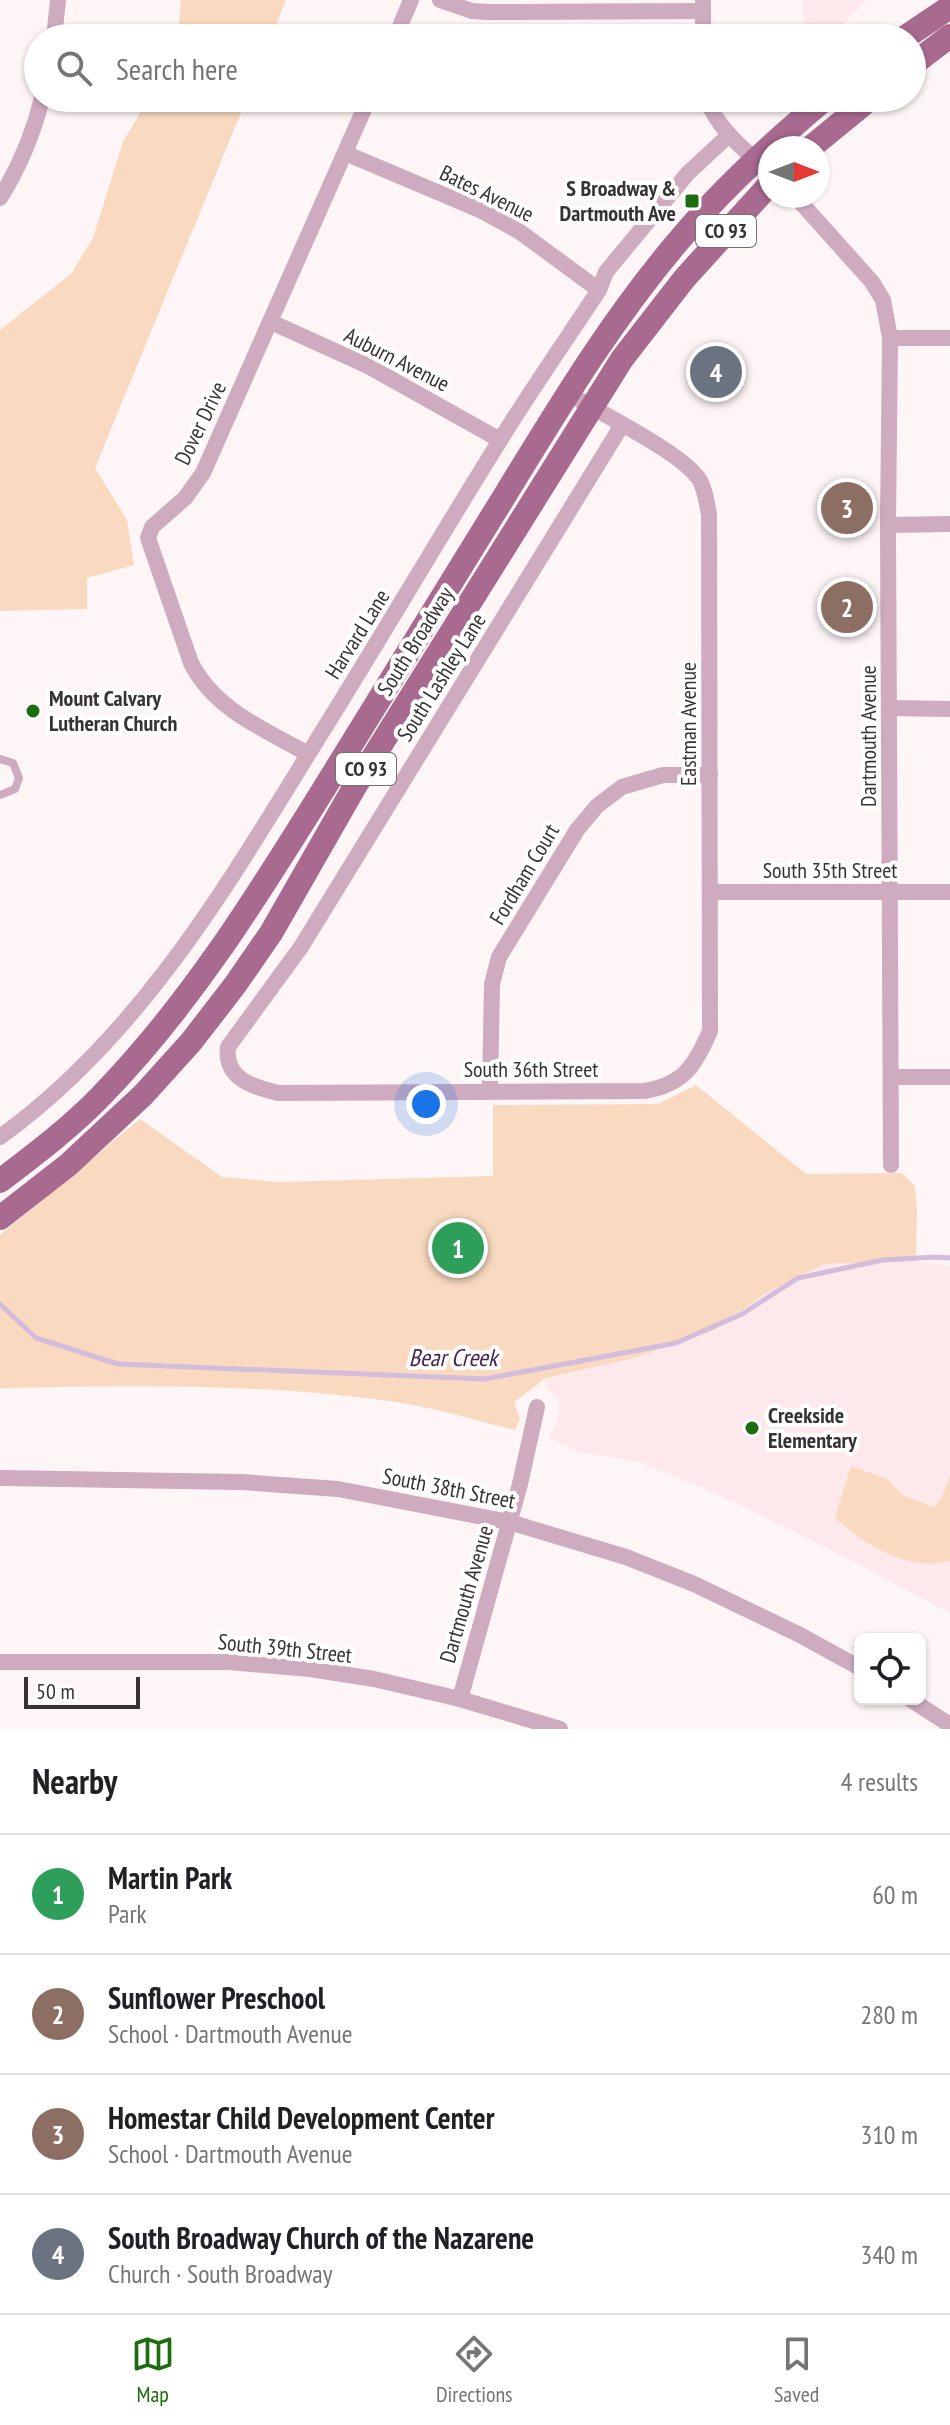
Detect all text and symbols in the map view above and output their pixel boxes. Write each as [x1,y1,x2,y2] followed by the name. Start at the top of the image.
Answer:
[24,24,926,112] search box
[52,46,96,90] icon: search
[116,49,238,88] text: Search here
[758,136,830,208] north arrow
[435,158,539,228] street label: Bates Avenue
[559,174,676,227] place label: S Broadway & Dartmouth Ave
[683,192,701,210] marker: S Broadway & Dartmouth Ave
[696,215,756,247] road number: CO 93
[340,321,454,397] street label: Auburn Avenue
[690,342,742,402] pin: 4
[168,377,232,469] street label: Dover Drive
[821,478,873,538] pin: 3
[821,577,873,637] pin: 2
[371,581,460,701] street label: South Broadway
[318,584,396,684] street label: Harvard Lane
[390,608,492,746] street label: South Lashley Lane
[674,662,702,786] street label: Eastman Avenue
[854,665,882,807] street label: Dartmouth Avenue
[49,684,177,737] place label: Mount Calvary Lutheran Church
[24,702,42,720] marker: Mount Calvary Lutheran Church
[336,753,396,785] road number: CO 93
[483,818,565,930] street label: Fordham Court
[763,856,897,884] street label: South 35th Street
[464,1055,598,1083] street label: South 36th Street
[406,1084,446,1124] your location
[432,1218,484,1278] pin: 1
[409,1342,500,1373] water label: Bear Creek
[768,1401,858,1454] place label: Creekside Elementary
[743,1419,761,1437] marker: Creekside Elementary
[380,1461,518,1515] street label: South 38th Street
[433,1522,499,1666] street label: Dartmouth Avenue
[217,1627,353,1669] street label: South 39th Street
[854,1633,926,1705] map controls
[854,1633,926,1705] button: locate
[24,1673,140,1709] scale bar
[36,1677,75,1705] text: 50 m
[32,1759,117,1803] text: Nearby
[841,1765,918,1798] text: 4 results
[108,1858,232,1897] text: Martin Park
[52,1878,64,1911] text: 1
[872,1878,918,1911] text: 60 m
[108,1897,147,1930] text: Park
[108,1978,325,2017] text: Sunflower Preschool
[52,1998,64,2031] text: 2
[860,1998,918,2031] text: 280 m
[108,2017,352,2050] text: School · Dartmouth Avenue
[108,2098,495,2137] text: Homestar Child Development Center
[52,2118,64,2151] text: 3
[860,2118,918,2151] text: 310 m
[108,2137,352,2170] text: School · Dartmouth Avenue
[108,2218,534,2257] text: South Broadway Church of the Nazarene
[52,2238,64,2271] text: 4
[860,2238,918,2271] text: 340 m
[108,2257,333,2290] text: Church · South Broadway
[131,2332,175,2408] tab: Map
[436,2332,513,2408] tab: Directions
[774,2332,819,2408] tab: Saved

